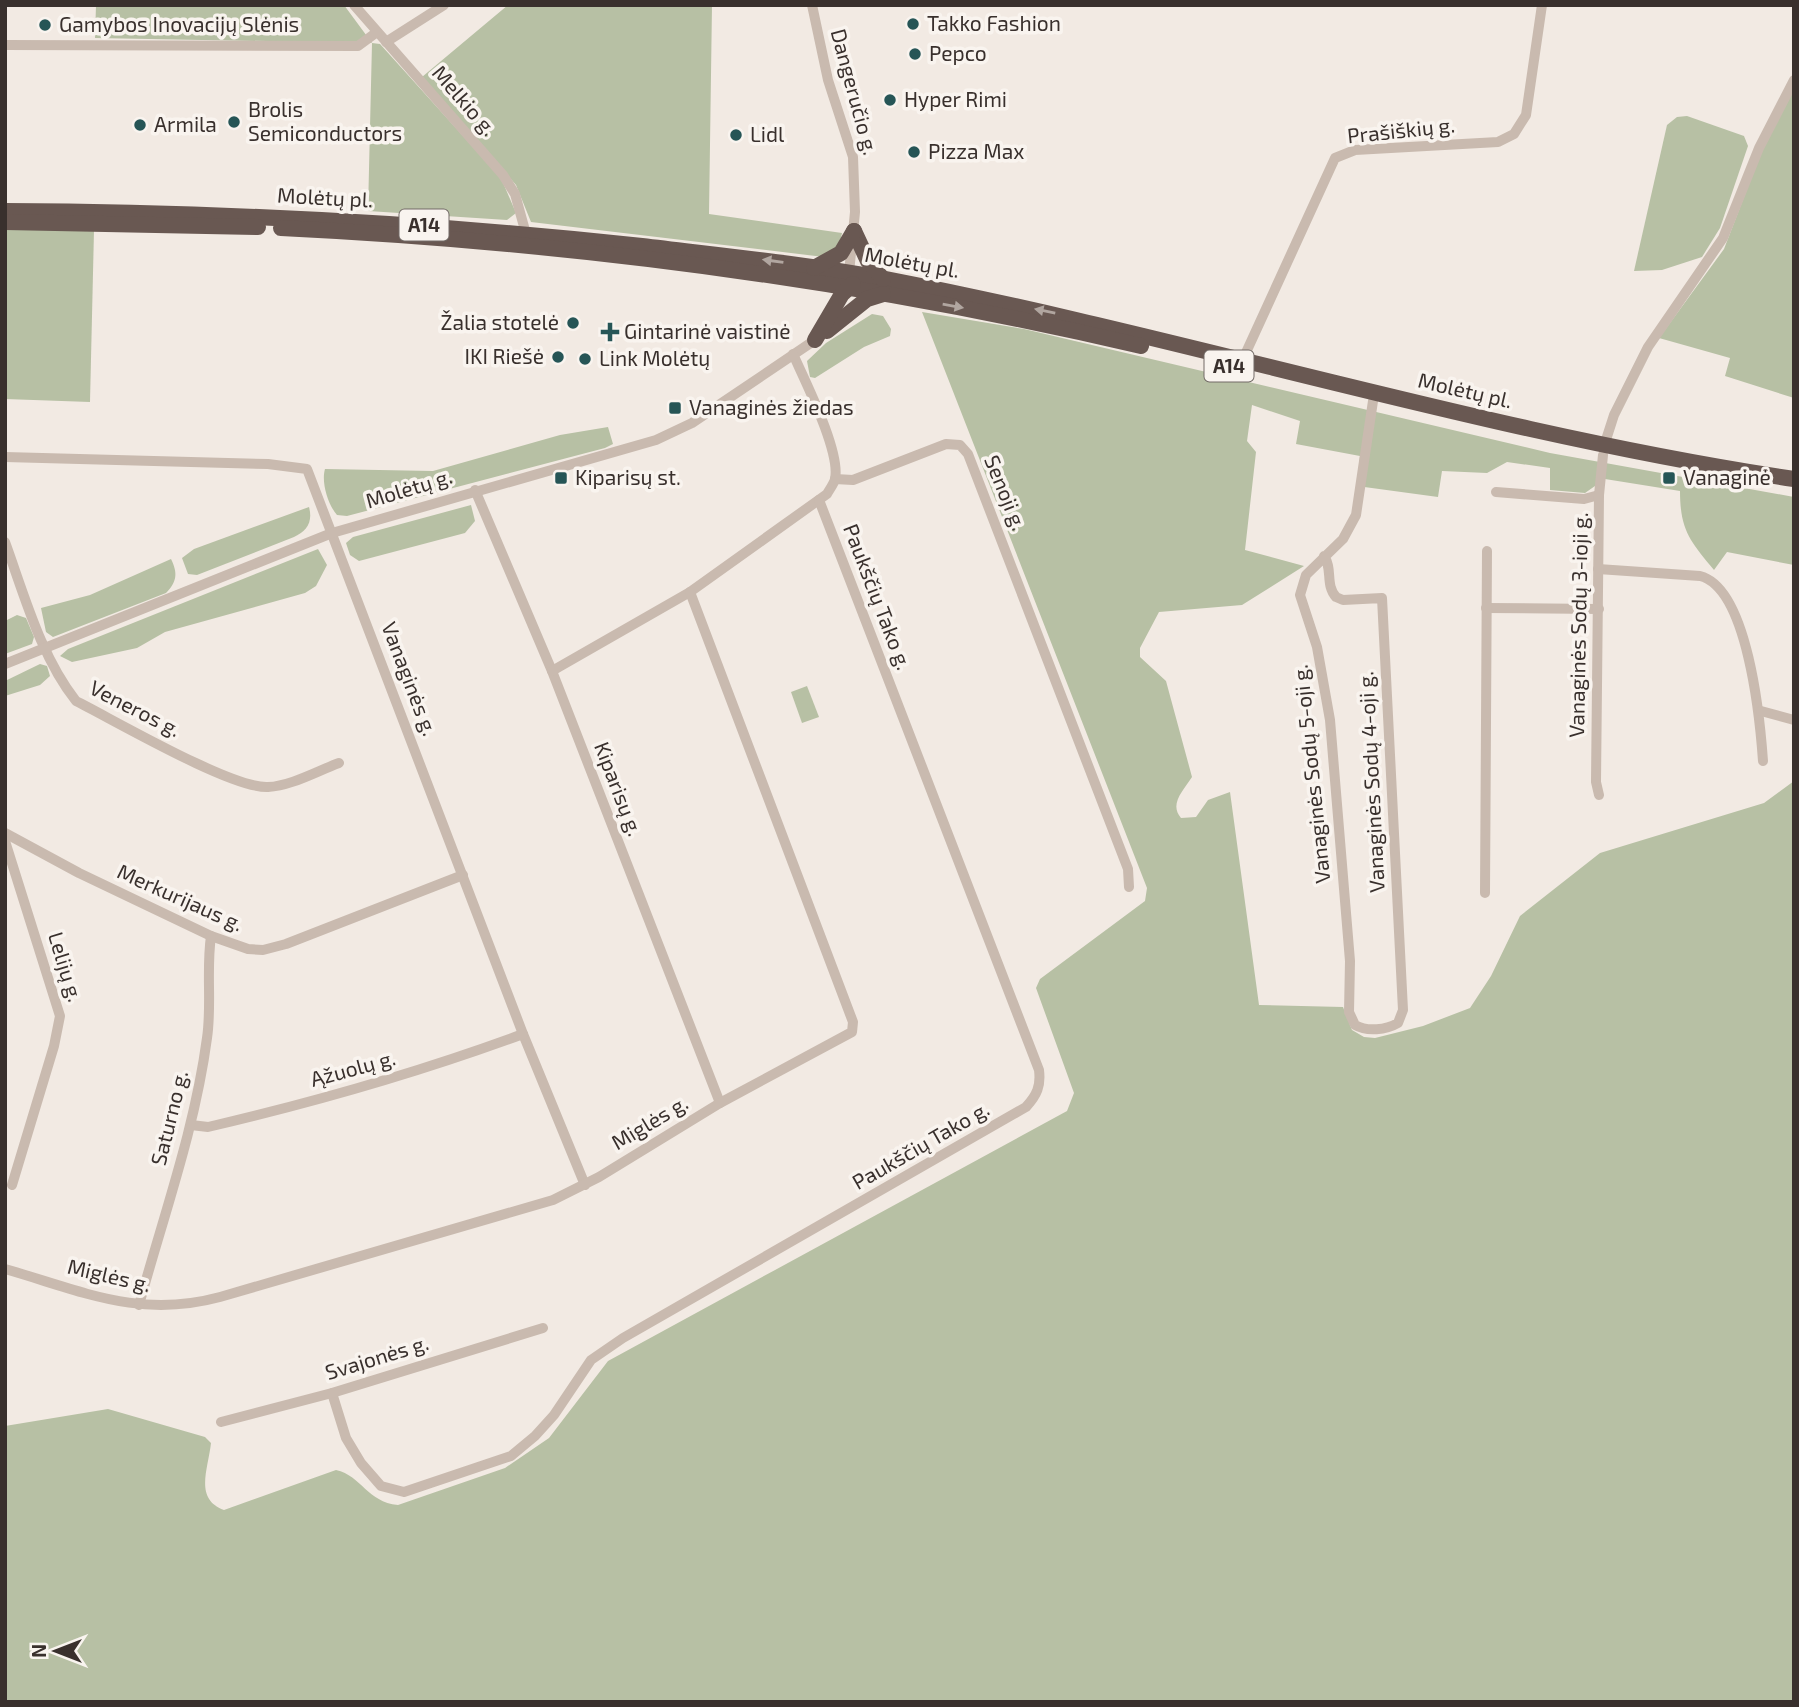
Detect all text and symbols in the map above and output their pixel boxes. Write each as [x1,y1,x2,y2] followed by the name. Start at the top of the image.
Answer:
[927,10,1061,35] place label: Takko Fashion
[59,11,299,37] place label: Gamybos Inovacijų Slėnis
[905,16,921,32] marker: Takko Fashion
[37,17,53,33] marker: Gamybos Inovacijų Slėnis
[827,26,884,157] street label: Dangeručio g.
[929,40,987,65] place label: Pepco
[907,46,923,62] marker: Pepco
[428,60,502,140] street label: Melkio g.
[904,86,1007,111] place label: Hyper Rimi
[882,92,898,108] marker: Hyper Rimi
[248,96,402,145] place label: Brolis Semiconductors
[154,111,217,136] place label: Armila
[1346,111,1456,148] street label: Prašiškių g.
[226,114,242,130] marker: Brolis Semiconductors
[132,117,148,133] marker: Armila
[750,121,785,146] place label: Lidl
[728,127,744,143] marker: Lidl
[928,138,1024,163] place label: Pizza Max
[906,144,922,160] marker: Pizza Max
[277,182,374,211] street label: Molėtų pl.
[400,210,448,241] road number: A14
[863,241,962,282] street label: Molėtų pl.
[762,256,784,267] one-way arrow
[942,301,964,312] one-way arrow
[1034,305,1056,316] one-way arrow
[441,309,559,334] place label: Žalia stotelė
[565,315,581,331] marker: Žalia stotelė
[624,318,791,343] place label: Gintarinė vaistinė
[602,324,618,340] marker: Gintarinė vaistinė
[464,343,544,368] place label: IKI Riešė
[599,345,710,370] place label: Link Molėtų
[550,349,566,365] marker: IKI Riešė
[1204,350,1254,382] road number: A14
[577,351,593,367] marker: Link Molėtų
[1416,367,1515,412] street label: Molėtų pl.
[689,394,854,419] place label: Vanaginės žiedas
[667,400,683,416] marker: Vanaginės žiedas
[979,451,1033,534] street label: Senoji g.
[362,463,455,513] street label: Molėtų g.
[575,464,681,489] place label: Kiparisų st.
[1683,464,1771,489] place label: Vanaginė
[553,470,569,486] marker: Kiparisų st.
[1661,470,1677,486] marker: Vanaginė
[1563,512,1593,738] street label: Vanaginės Sodų 3-ioji g.
[839,520,918,673] street label: Paukščių Tako g.
[377,618,444,739] street label: Vanaginės g.
[1287,663,1335,885] street label: Vanaginės Sodų 5-oji g.
[1352,671,1390,893] street label: Vanaginės Sodų 4-oji g.
[86,674,185,741] street label: Veneros g.
[590,738,649,839] street label: Kiparisų g.
[113,858,247,936] street label: Merkurijaus g.
[43,929,89,1005] street label: Lelijų g.
[307,1044,398,1091] street label: Ąžuolų g.
[145,1068,192,1168] street label: Saturno g.
[606,1089,692,1154] street label: Miglės g.
[847,1095,993,1194] street label: Paukščių Tako g.
[65,1253,153,1296] street label: Miglės g.
[322,1329,432,1385] street label: Svajonės g.
[21,1616,91,1686] north arrow
[27,1644,50,1658] text: N

